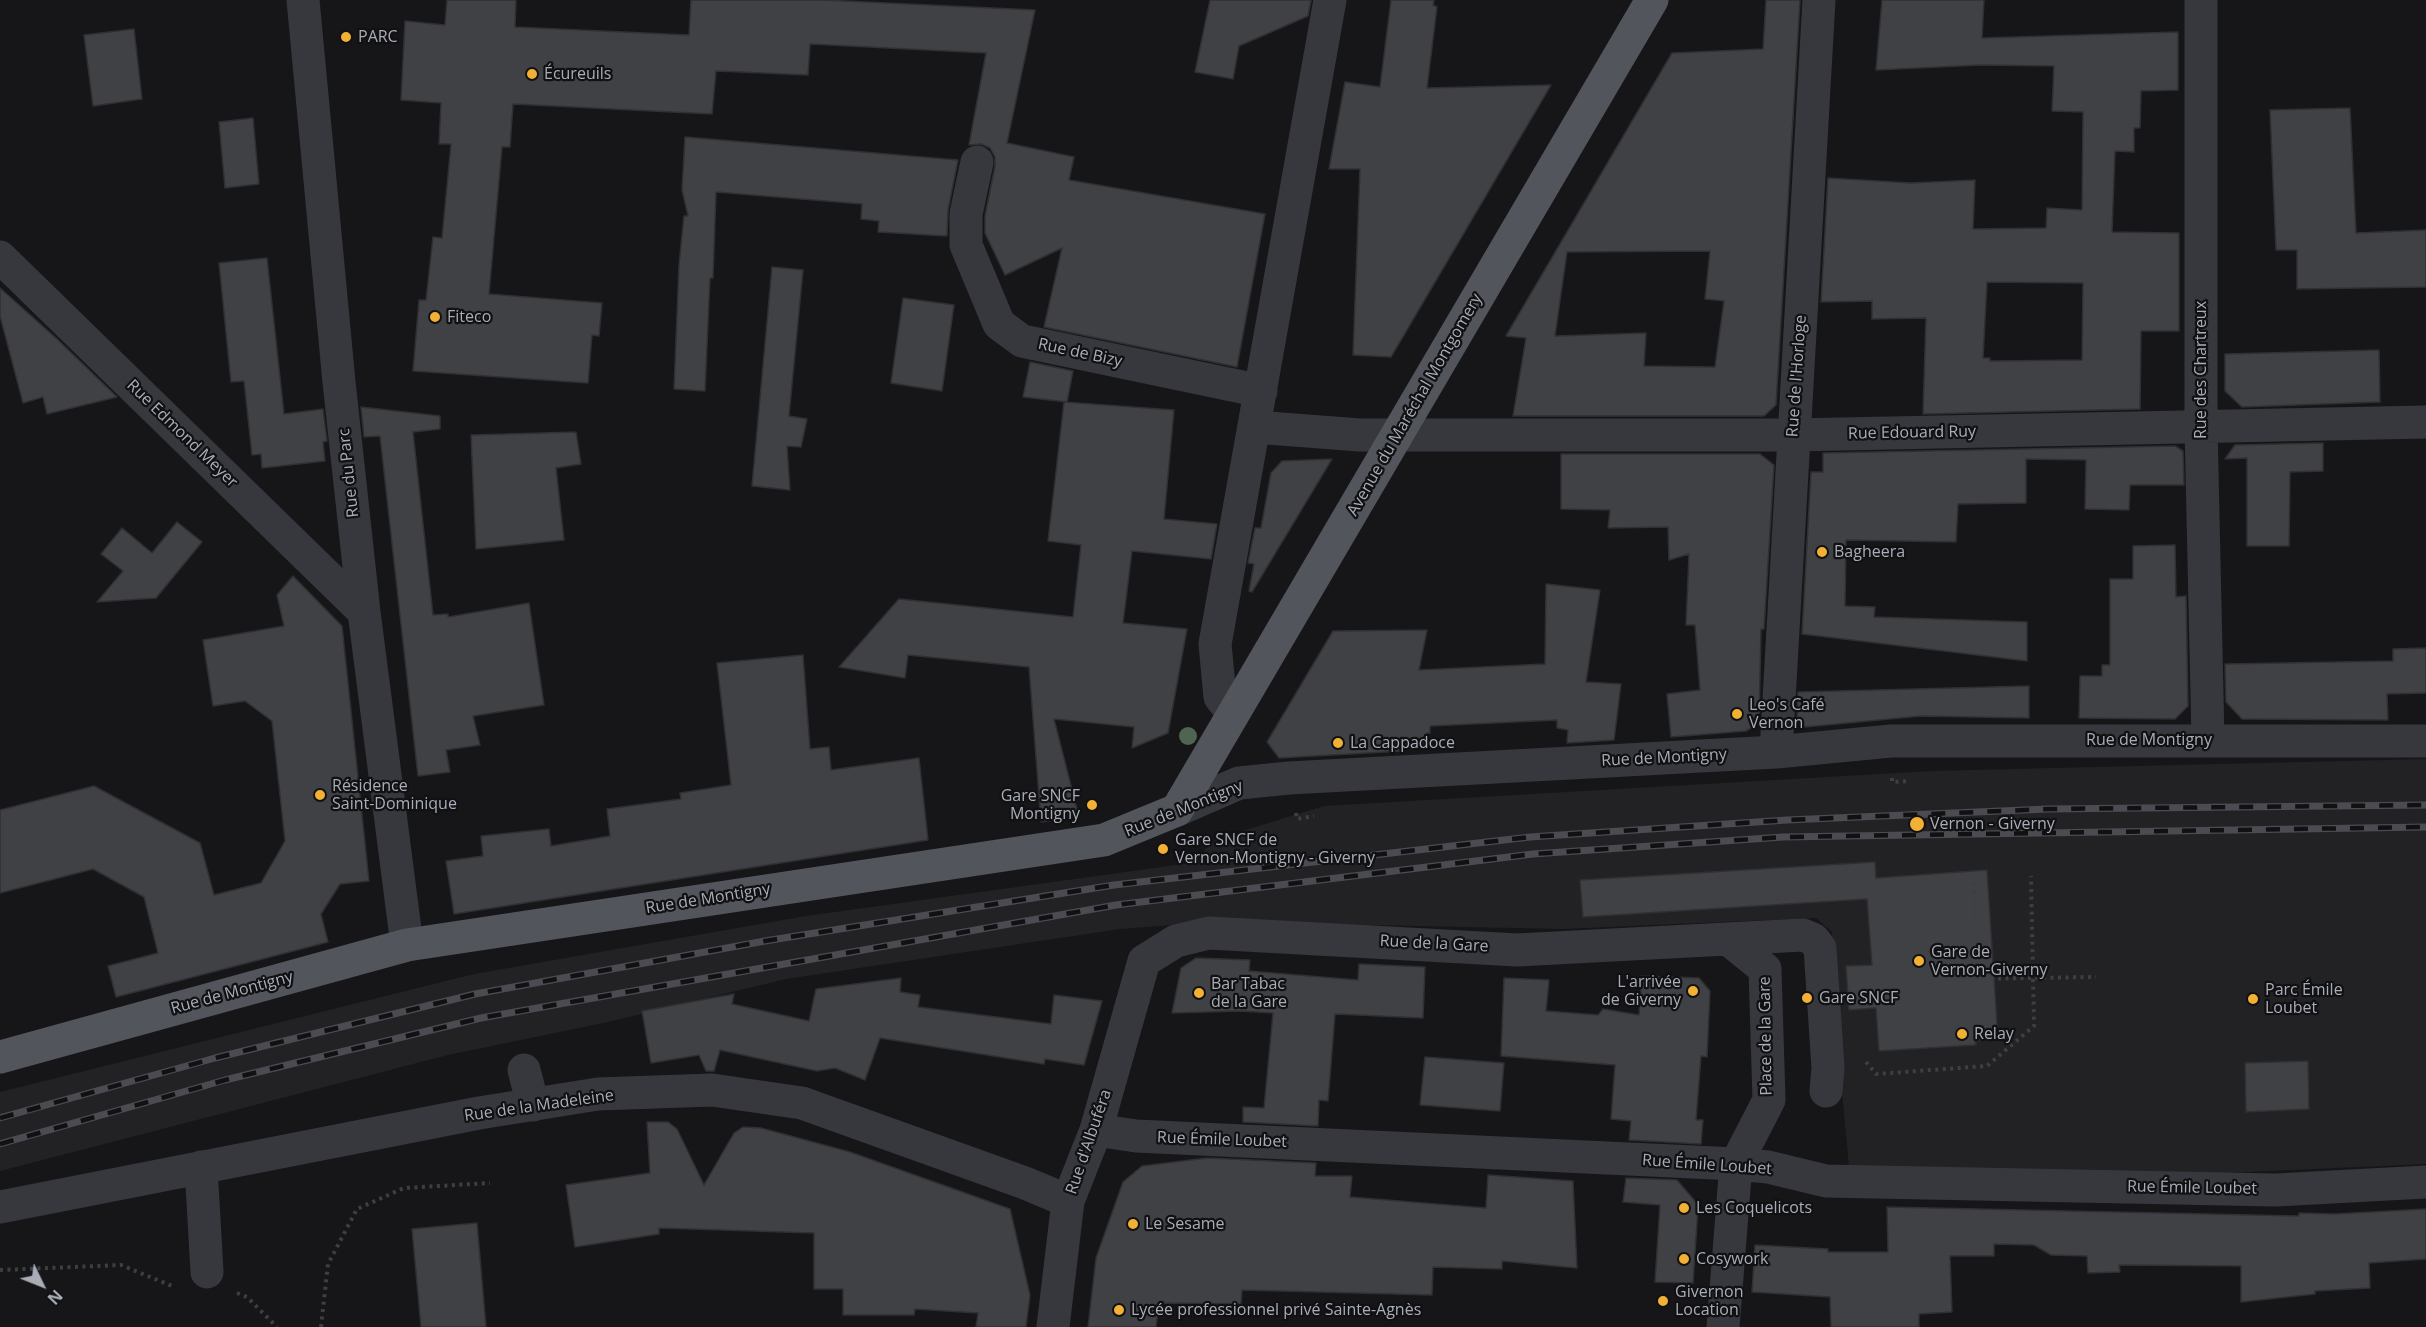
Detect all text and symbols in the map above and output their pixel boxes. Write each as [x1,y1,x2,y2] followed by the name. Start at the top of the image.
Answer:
[358,27,398,47] place label: PARC
[339,30,353,44] marker: PARC
[544,64,611,84] place label: Écureuils
[525,67,539,81] marker: Écureuils
[1343,291,1487,519] street label: Avenue du Maréchal Montgomery
[2191,301,2211,439] street label: Rue des Chartreux
[447,307,491,327] place label: Fiteco
[428,310,442,324] marker: Fiteco
[1783,314,1811,438] street label: Rue de l'Horloge
[1036,335,1124,371] street label: Rue de Bizy
[123,376,241,492] street label: Rue Edmond Meyer
[1848,422,1976,444] street label: Rue Edouard Ruy
[335,428,363,518] street label: Rue du Parc
[1834,542,1905,562] place label: Bagheera
[1815,545,1829,559] marker: Bagheera
[1749,695,1825,733] place label: Leo's Café Vernon
[1730,707,1744,721] marker: Leo's Café Vernon
[2086,730,2212,750] street label: Rue de Montigny
[1350,733,1455,753] place label: La Cappadoce
[1331,736,1345,750] marker: La Cappadoce
[1601,745,1727,771] street label: Rue de Montigny
[332,776,457,814] place label: Résidence Saint-Dominique
[1122,777,1246,841] street label: Rue de Montigny
[1001,786,1080,824] place label: Gare SNCF Montigny
[313,788,327,802] marker: Résidence Saint-Dominique
[1085,798,1099,812] marker: Gare SNCF Montigny
[1930,814,2055,834] place label: Vernon - Giverny
[1908,815,1926,833] marker: Vernon - Giverny
[1175,830,1375,868] place label: Gare SNCF de Vernon-Montigny - Giverny
[1156,842,1170,856] marker: Gare SNCF de Vernon-Montigny - Giverny
[644,880,772,918] street label: Rue de Montigny
[1379,932,1489,956] street label: Rue de la Gare
[1931,942,2047,980] place label: Gare de Vernon-Giverny
[1912,954,1926,968] marker: Gare de Vernon-Giverny
[169,967,295,1019] street label: Rue de Montigny
[1601,972,1681,1010] place label: L'arrivée de Giverny
[1211,974,1287,1012] place label: Bar Tabac de la Gare
[1755,976,1777,1096] street label: Place de la Gare
[2265,980,2343,1018] place label: Parc Émile Loubet
[1686,984,1700,998] marker: L'arrivée de Giverny
[1192,986,1206,1000] marker: Bar Tabac de la Gare
[1819,988,1898,1008] place label: Gare SNCF
[1800,991,1814,1005] marker: Gare SNCF
[2246,992,2260,1006] marker: Parc Émile Loubet
[1974,1024,2014,1044] place label: Relay
[1955,1027,1969,1041] marker: Relay
[463,1086,615,1126] street label: Rue de la Madeleine
[1062,1087,1116,1197] street label: Rue d'Albuféra
[1157,1128,1287,1152] street label: Rue Émile Loubet
[1641,1151,1773,1179] street label: Rue Émile Loubet
[2127,1177,2257,1199] street label: Rue Émile Loubet
[1696,1198,1812,1218] place label: Les Coquelicots
[1677,1201,1691,1215] marker: Les Coquelicots
[1145,1214,1225,1234] place label: Le Sesame
[1126,1217,1140,1231] marker: Le Sesame
[1696,1249,1768,1269] place label: Cosywork
[1677,1252,1691,1266] marker: Cosywork
[12,1255,72,1315] north arrow
[1675,1282,1743,1320] place label: Givernon Location
[43,1285,68,1310] text: N
[1656,1294,1670,1308] marker: Givernon Location
[1131,1300,1421,1320] place label: Lycée professionnel privé Sainte-Agnès
[1112,1303,1126,1317] marker: Lycée professionnel privé Sainte-Agnès

